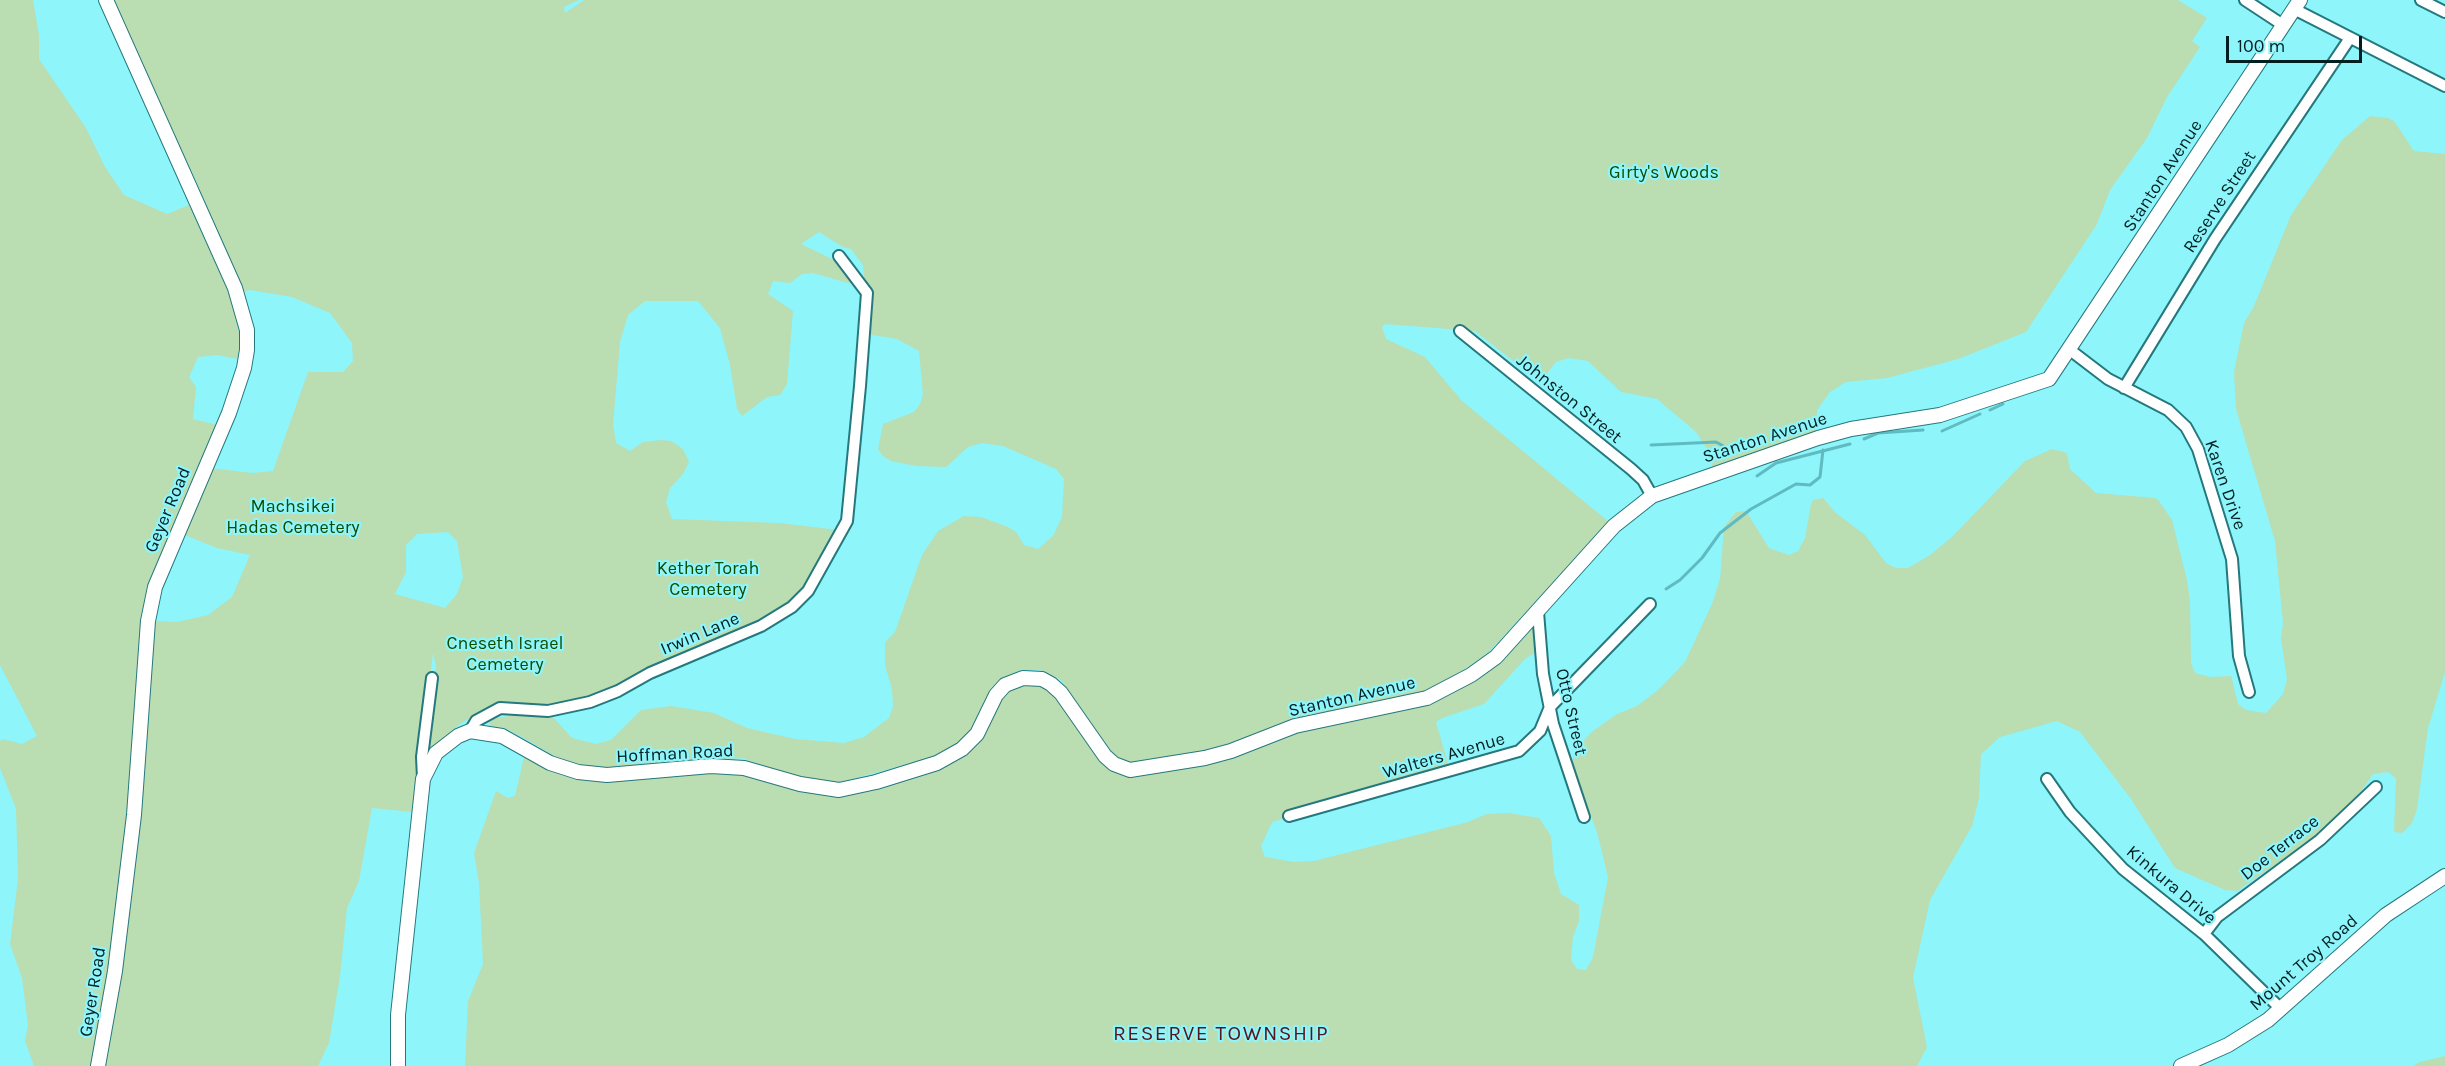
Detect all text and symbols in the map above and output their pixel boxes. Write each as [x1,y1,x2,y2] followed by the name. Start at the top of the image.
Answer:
[2229,24,2366,62] scale bar
[2237,35,2285,57] text: 100 m
[2119,116,2207,236] street label: Stanton Avenue
[2179,147,2261,257] street label: Reserve Street
[1609,162,1719,184] park label: Girty's Woods
[1512,350,1626,448] street label: Johnston Street
[1700,408,1830,468] street label: Stanton Avenue
[2200,437,2250,533] street label: Karen Drive
[140,464,196,556] street label: Geyer Road
[226,496,360,538] park label: Machsikei Hadas Cemetery
[657,558,759,600] park label: Kether Torah Cemetery
[657,608,743,660] street label: Irwin Lane
[447,633,563,676] park label: Cneseth Israel Cemetery
[1551,666,1591,758] street label: Otto Street
[1287,672,1417,722] street label: Stanton Avenue
[1380,728,1508,784] street label: Walters Avenue
[616,740,734,768] street label: Hoffman Road
[2236,811,2324,885] street label: Doe Terrace
[2122,841,2220,929] street label: Kinkura Drive
[2246,910,2362,1016] street label: Mount Troy Road
[75,946,111,1038] street label: Geyer Road
[1113,1021,1329,1047] district label: RESERVE TOWNSHIP

